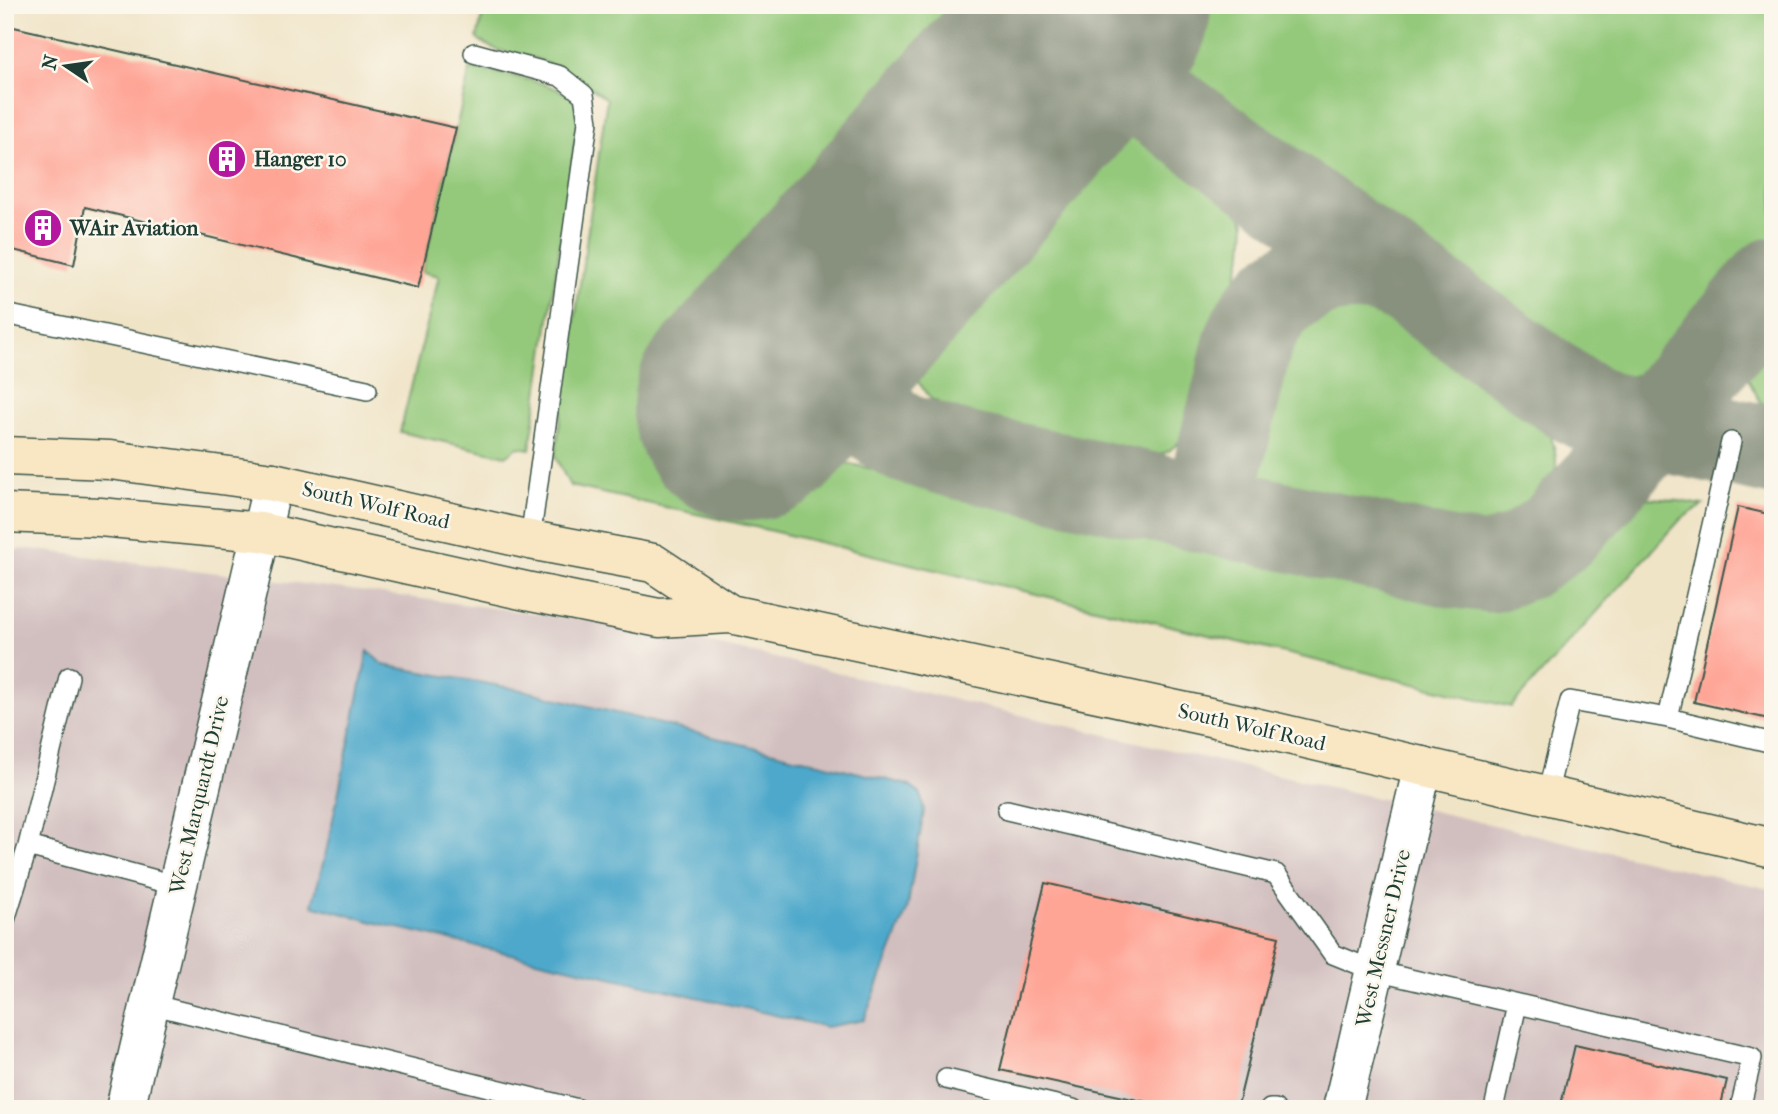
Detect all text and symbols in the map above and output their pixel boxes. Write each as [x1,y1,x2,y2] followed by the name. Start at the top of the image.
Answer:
[32,32,102,102] north arrow
[38,52,63,72] text: N
[206,138,248,180] building icon: Hanger 10
[254,147,347,171] place label: Hanger 10
[22,207,64,249] building icon: WAir Aviation
[69,216,199,240] place label: WAir Aviation
[300,476,453,534] street label: South Wolf Road
[164,693,234,898] street label: West Marquardt Drive
[1176,698,1329,756] street label: South Wolf Road
[1351,847,1415,1030] street label: West Messner Drive

